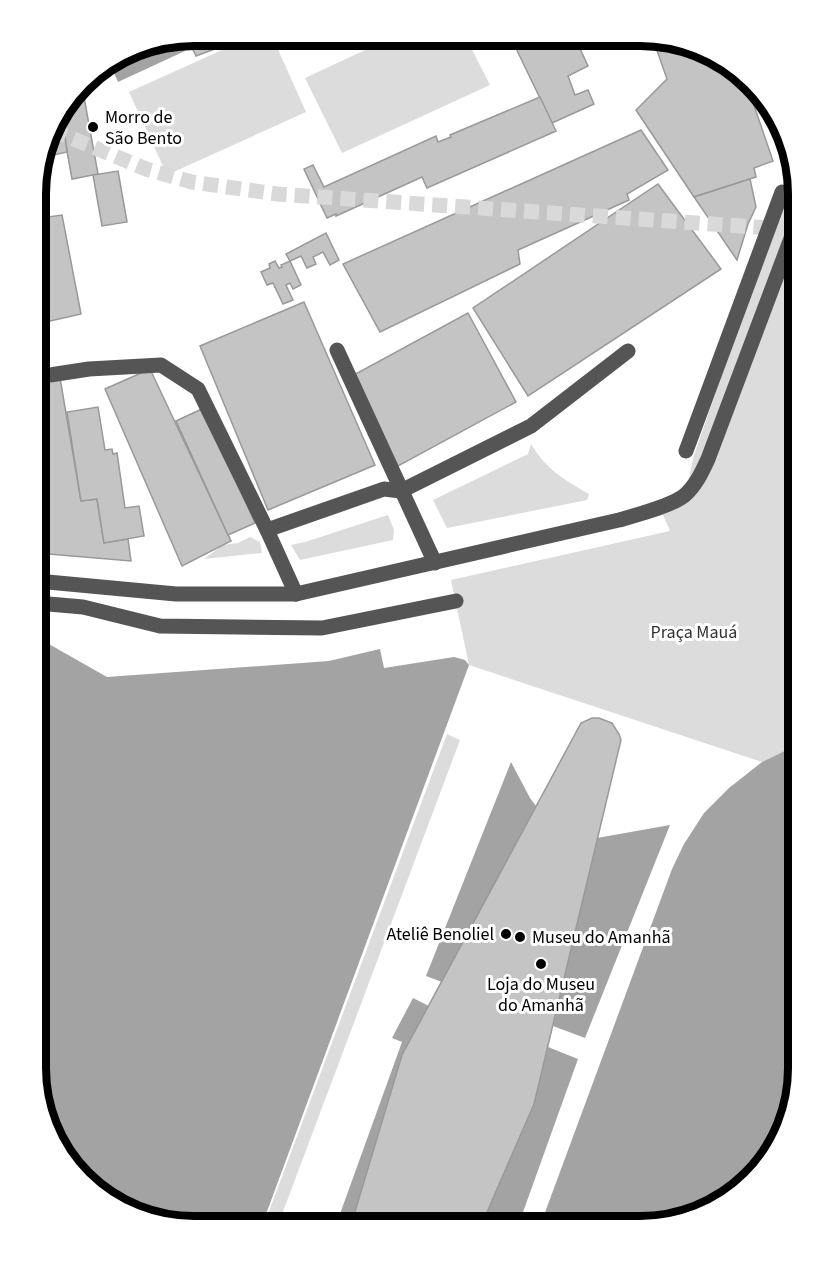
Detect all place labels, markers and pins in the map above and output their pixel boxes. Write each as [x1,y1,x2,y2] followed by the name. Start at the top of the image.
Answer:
[105,105,182,151] place label: Morro de São Bento
[86,120,100,134] marker: Morro de São Bento
[387,922,494,947] place label: Ateliê Benoliel
[532,925,671,950] place label: Museu do Amanhã
[499,927,513,941] marker: Ateliê Benoliel
[513,930,527,944] marker: Museu do Amanhã
[534,957,548,971] marker: Loja do Museu do Amanhã
[487,972,595,1018] place label: Loja do Museu do Amanhã

